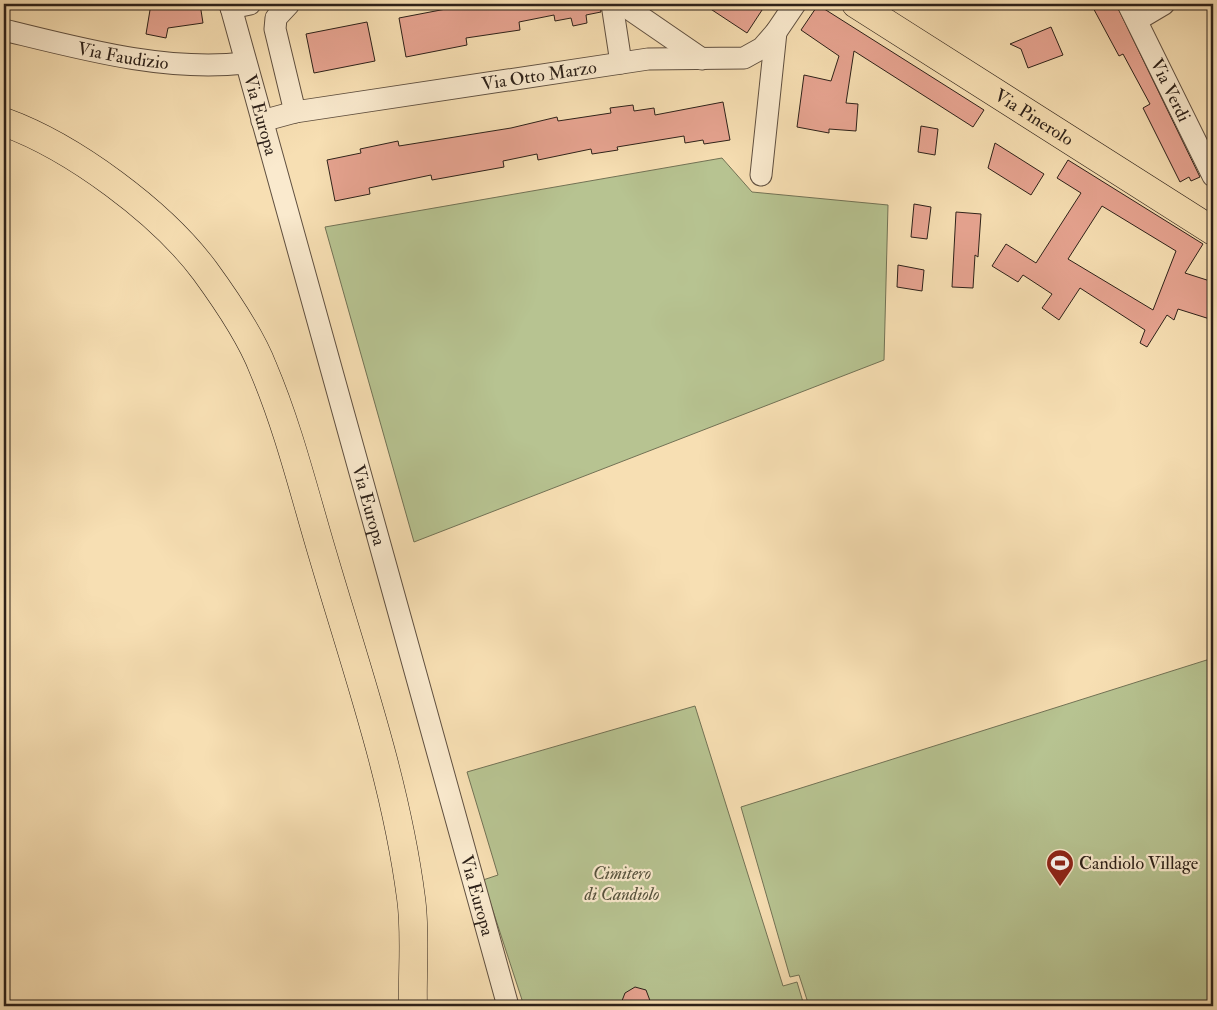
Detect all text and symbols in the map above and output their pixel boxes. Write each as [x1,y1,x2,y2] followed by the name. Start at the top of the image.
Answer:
[75,37,170,75] street label: Via Faudizio
[1145,55,1195,126] street label: Via Verdi
[480,56,599,96] street label: Via Otto Marzo
[238,72,283,158] street label: Via Europa
[990,84,1078,151] street label: Via Pinerolo
[346,462,391,549] street label: Via Europa
[1045,848,1075,887] sports icon: Candiolo Village
[455,852,499,939] street label: Via Europa
[1079,852,1199,875] place label: Candiolo Village
[584,862,659,906] park label: Cimitero di Candiolo

